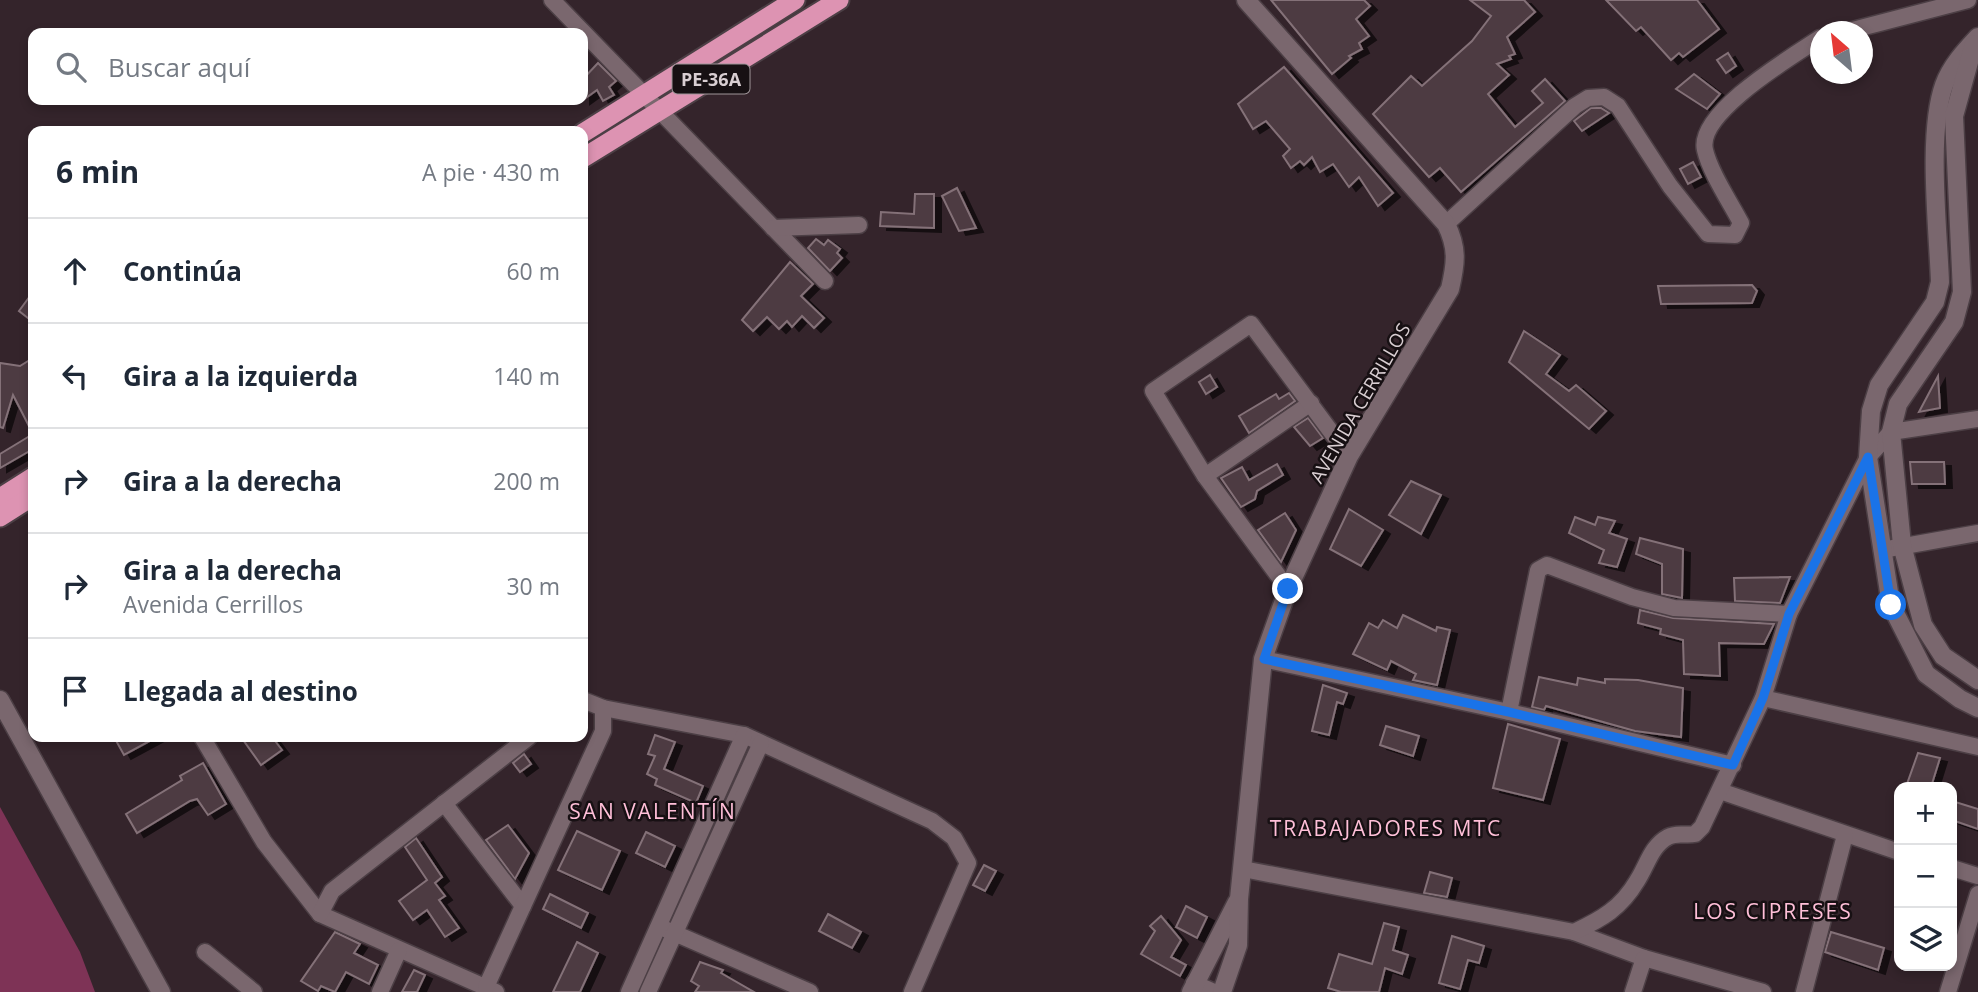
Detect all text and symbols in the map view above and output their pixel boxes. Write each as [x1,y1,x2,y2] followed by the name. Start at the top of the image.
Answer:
[1810,21,1873,84] north arrow
[28,28,588,105] search box
[52,48,90,86] icon: search
[108,49,250,85] text: Buscar aquí
[672,64,750,94] road number: PE-36A
[56,151,139,192] text: 6 min
[422,156,560,188] text: A pie · 430 m
[56,252,94,290] icon: ahead
[123,253,242,289] text: Continúa
[506,255,560,287] text: 60 m
[1304,318,1416,488] street label: AVENIDA CERRILLOS
[56,357,94,395] icon: left
[123,358,358,394] text: Gira a la izquierda
[493,360,560,392] text: 140 m
[56,462,94,500] icon: right
[123,463,342,499] text: Gira a la derecha
[493,465,560,497] text: 200 m
[123,552,342,588] text: Gira a la derecha
[56,567,94,605] icon: right
[506,570,560,602] text: 30 m
[1272,573,1303,604] route end
[123,588,303,620] text: Avenida Cerrillos
[1875,589,1906,620] route start
[56,672,94,710] icon: arrive
[123,673,358,709] text: Llegada al destino
[1894,782,1957,971] map controls
[1894,782,1957,845] button: +
[569,797,737,825] district label: SAN VALENTÍN
[1270,814,1502,842] district label: TRABAJADORES MTC
[1894,845,1957,908] button: −
[1693,897,1853,925] district label: LOS CIPRESES
[1894,908,1957,971] button: layers

